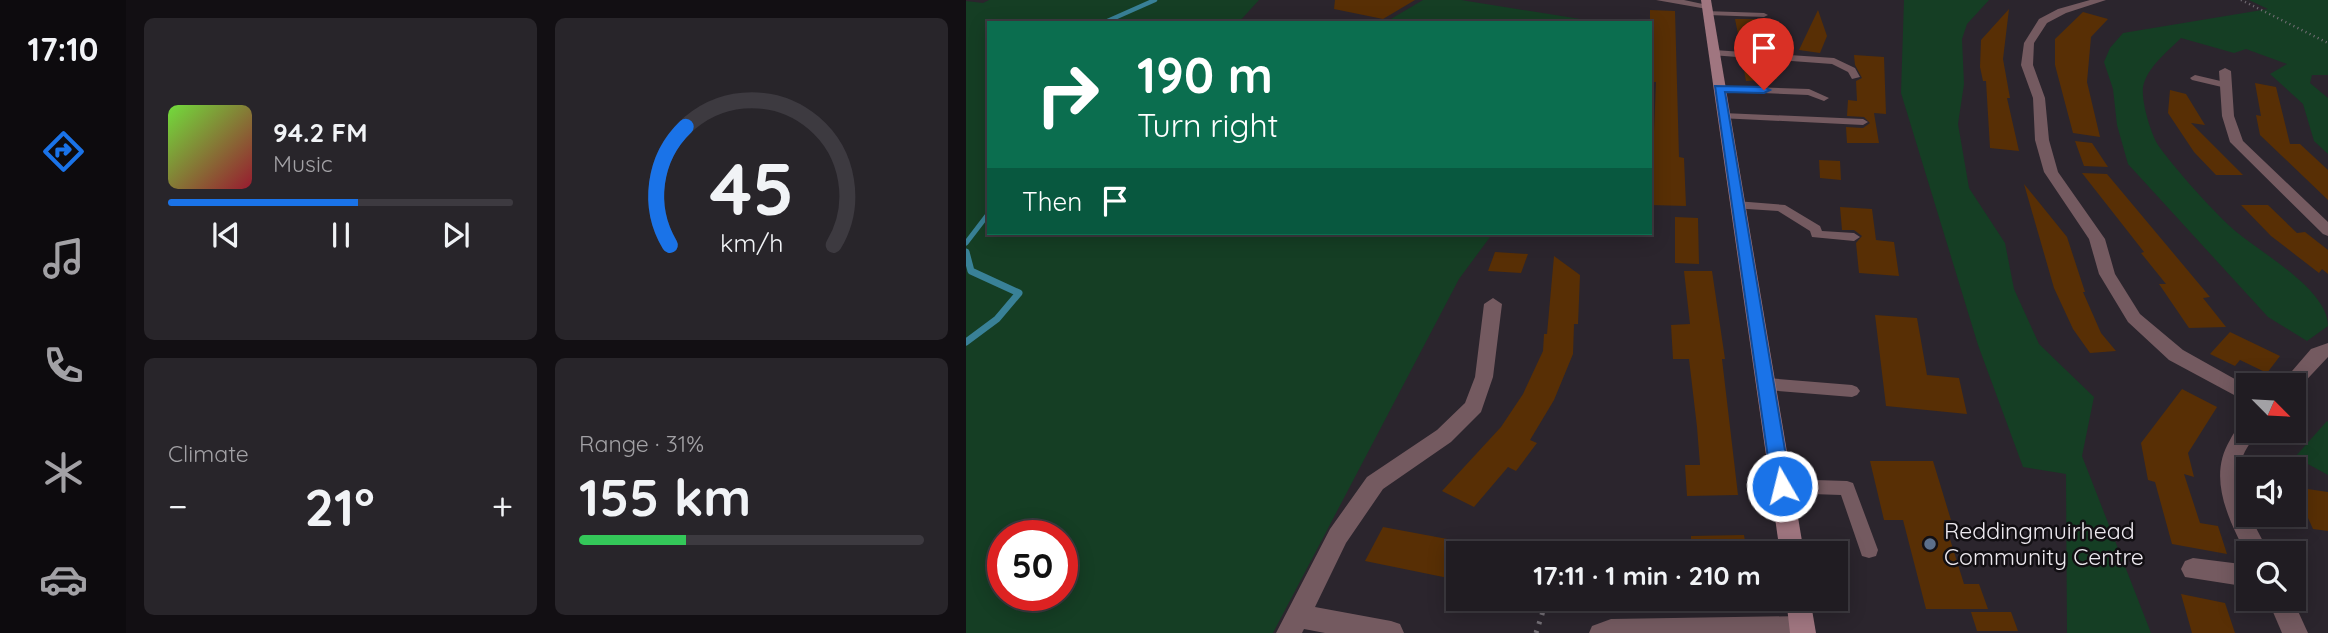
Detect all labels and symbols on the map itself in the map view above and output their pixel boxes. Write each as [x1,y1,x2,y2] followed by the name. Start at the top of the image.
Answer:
[1734,18,1794,90] pin
[2236,373,2306,443] north arrow
[1745,449,1819,523] position arrow
[1944,516,2144,571] place label: Reddingmuirhead Community Centre
[987,520,1078,611] speed limit sign: 50
[1922,536,1938,552] marker: Reddingmuirhead Community Centre

